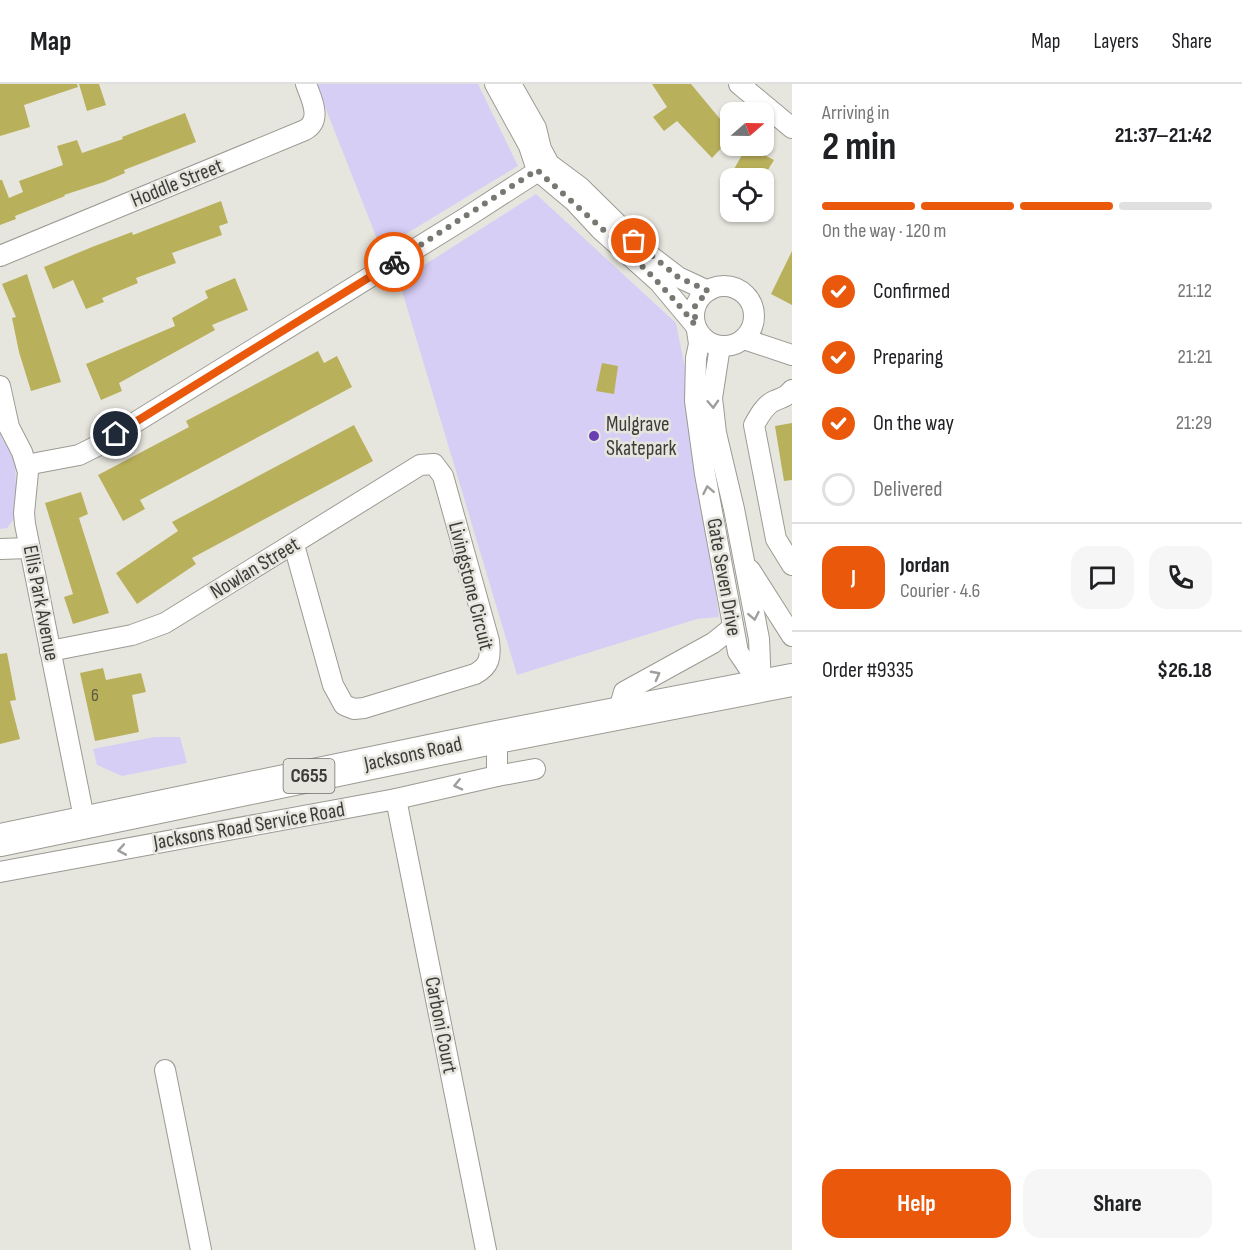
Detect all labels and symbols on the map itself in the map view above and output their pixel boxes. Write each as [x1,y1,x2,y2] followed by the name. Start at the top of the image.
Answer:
[720,102,774,156] north arrow
[127,153,227,213] street label: Hoddle Street
[608,215,659,266] pin
[364,232,424,292] courier
[706,400,719,409] one-way arrow
[90,408,141,459] pin
[606,412,677,461] place label: Mulgrave Skatepark
[587,429,601,443] marker: Mulgrave Skatepark
[702,485,715,495] one-way arrow
[701,516,747,638] street label: Gate Seven Drive
[443,519,499,653] street label: Livingstone Circuit
[206,532,304,604] street label: Nowlan Street
[18,543,64,663] street label: Ellis Park Avenue
[747,611,760,621] one-way arrow
[650,671,661,682] one-way arrow
[91,685,99,706] house number: 6
[361,731,464,777] street label: Jacksons Road
[284,759,334,793] road number: C655
[453,778,463,791] one-way arrow
[150,797,347,855] street label: Jacksons Road Service Road
[117,843,127,856] one-way arrow
[419,975,463,1075] street label: Carboni Court

